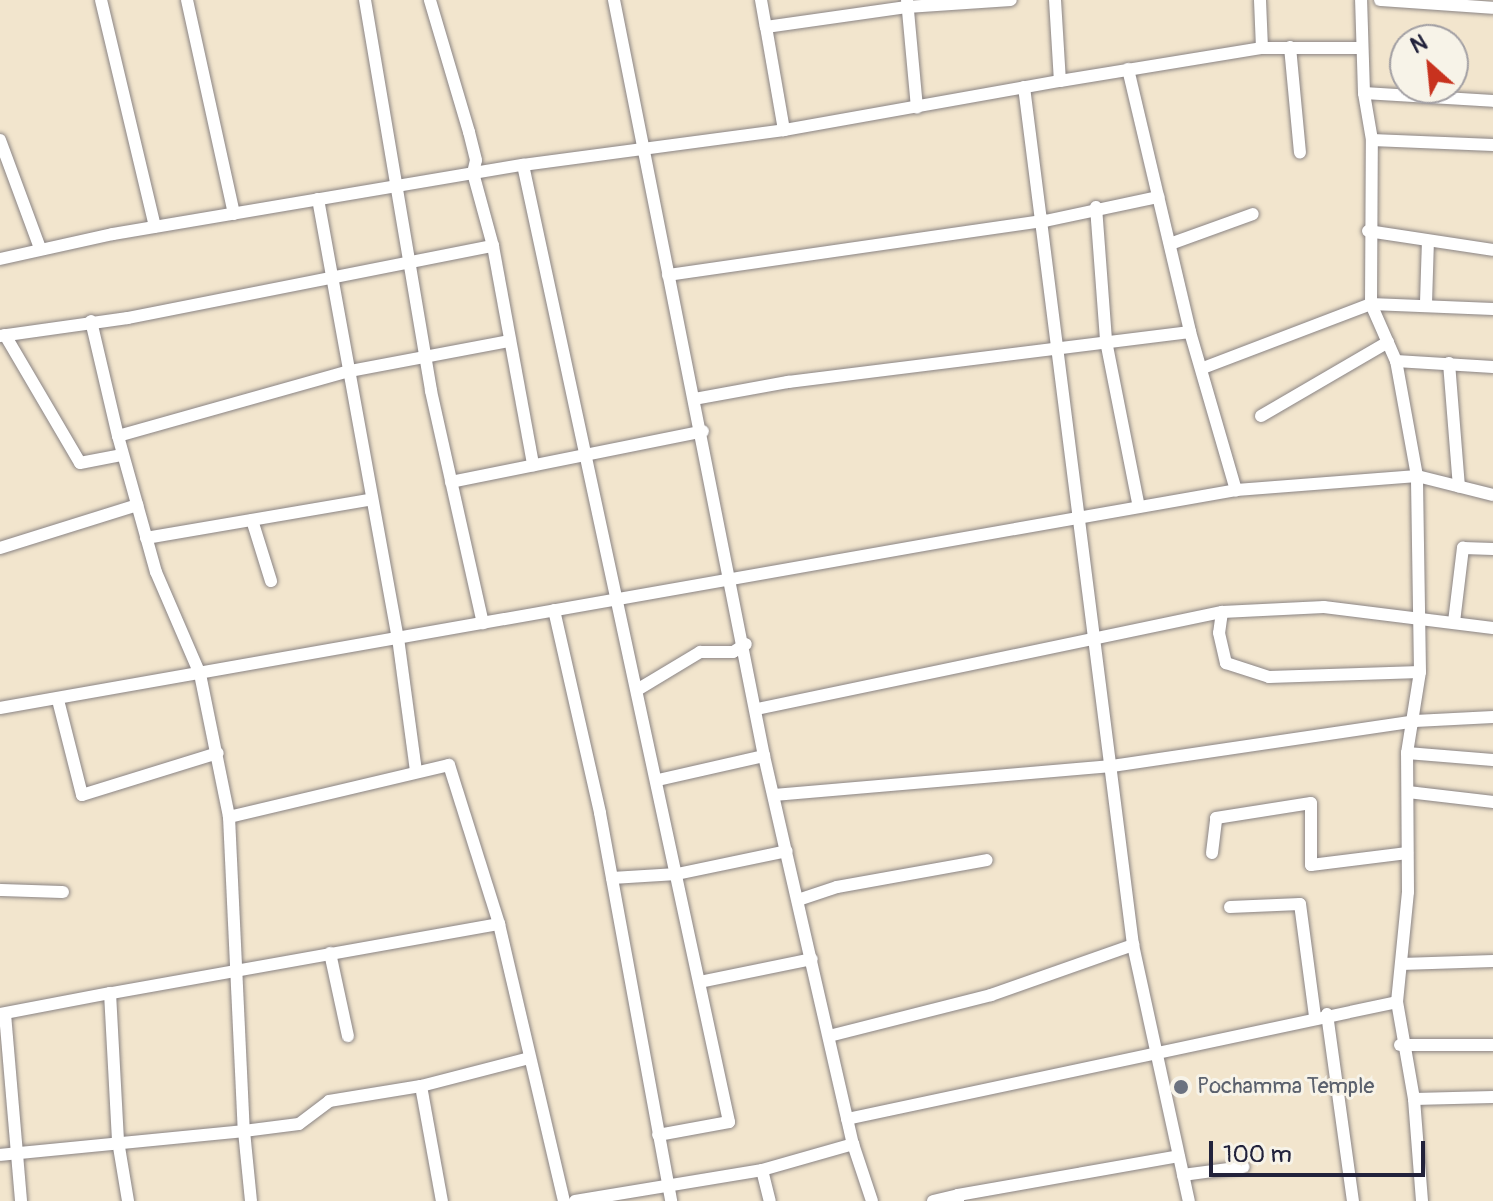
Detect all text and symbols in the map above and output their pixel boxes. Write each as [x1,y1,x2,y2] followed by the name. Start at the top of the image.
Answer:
[1389,24,1469,104] north arrow
[1406,29,1432,60] text: N
[1197,1074,1374,1100] place label: Pochamma Temple
[1172,1078,1190,1096] marker: Pochamma Temple
[1213,1125,1429,1175] scale bar
[1223,1140,1292,1169] text: 100 m

